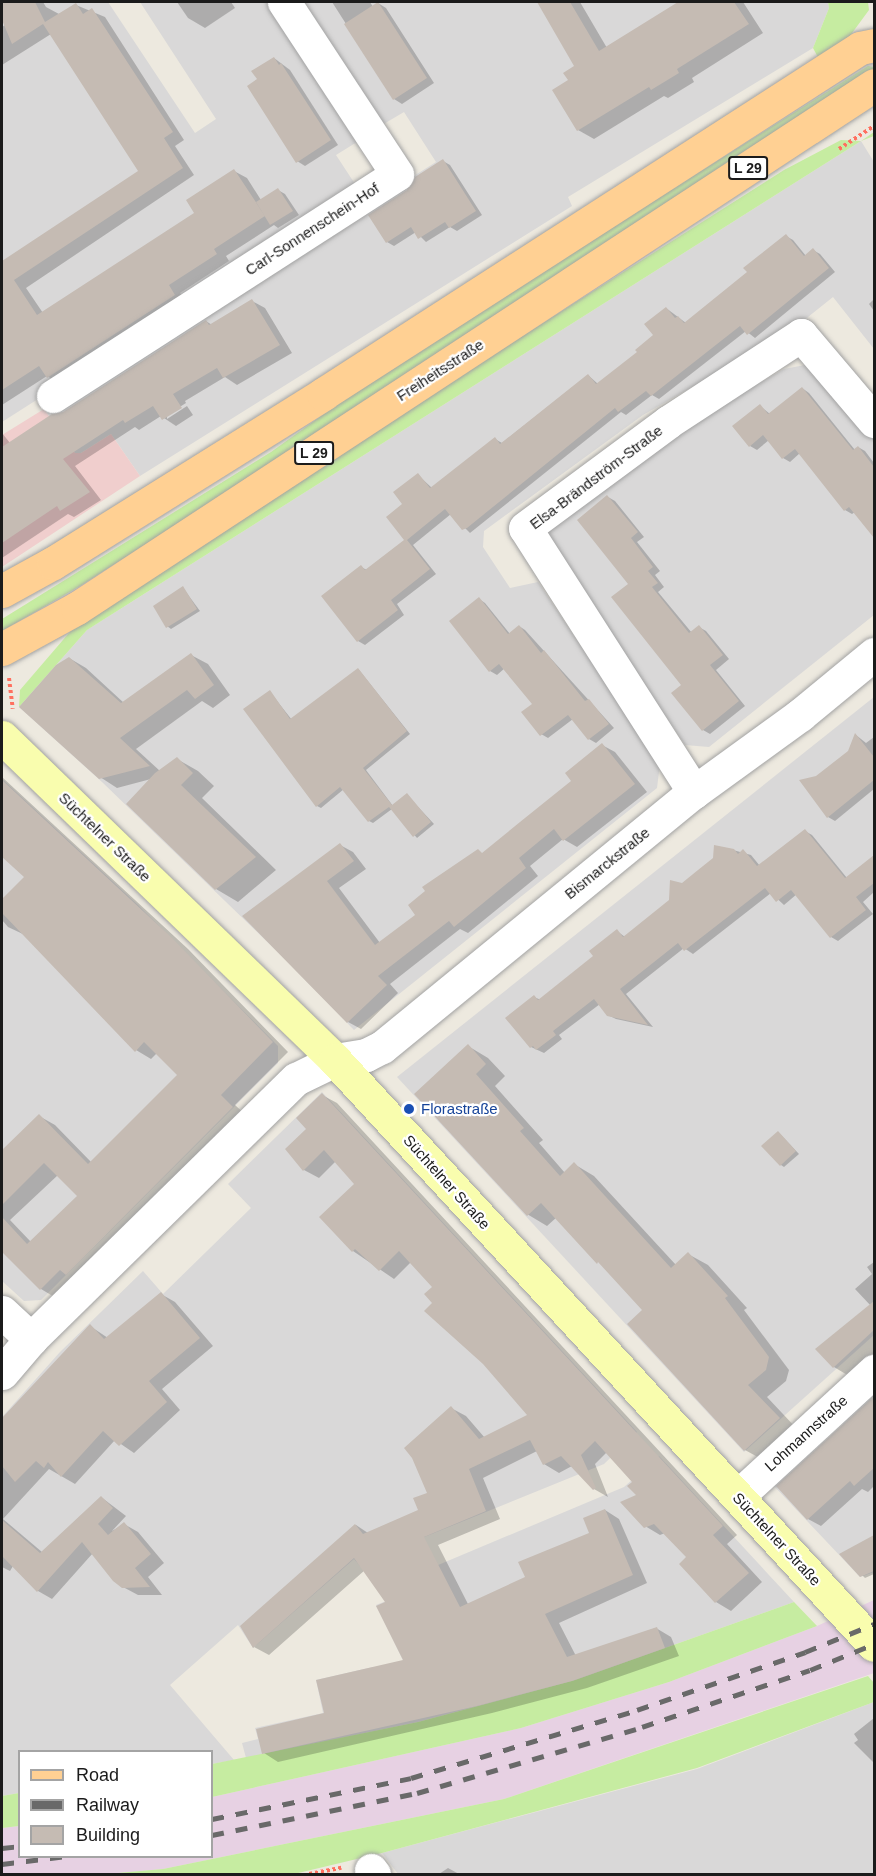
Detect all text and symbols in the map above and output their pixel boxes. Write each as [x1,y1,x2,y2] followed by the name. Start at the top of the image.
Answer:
[727,157,769,179] road number: L 29
[242,179,382,279] street label: Carl-Sonnenschein-Hof
[393,335,487,405] street label: Freiheitsstraße
[526,421,666,533] street label: Elsa-Brändström-Straße
[293,442,335,464] road number: L 29
[55,789,155,885] street label: Süchtelner Straße
[561,823,653,903] street label: Bismarckstraße
[421,1100,498,1118] place label: Florastraße
[402,1102,416,1116] marker: Florastraße
[400,1131,494,1233] street label: Süchtelner Straße
[761,1391,851,1475] street label: Lohmannstraße
[729,1489,825,1589] street label: Süchtelner Straße
[18,1750,213,1858] legend
[76,1765,119,1785] text: Road
[76,1795,139,1815] text: Railway
[76,1825,140,1845] text: Building

